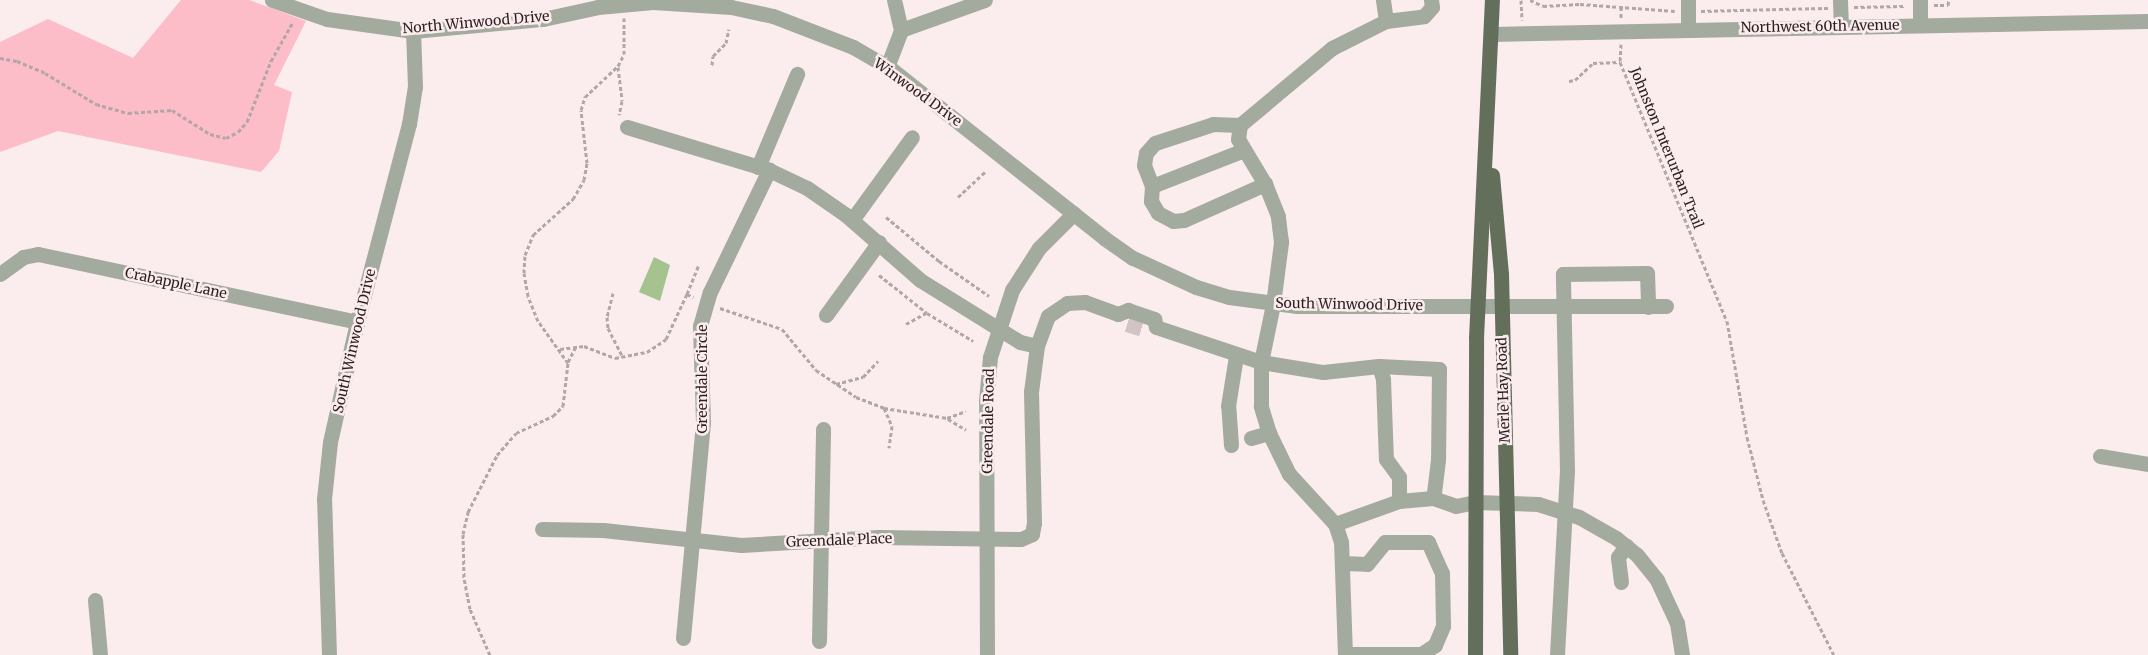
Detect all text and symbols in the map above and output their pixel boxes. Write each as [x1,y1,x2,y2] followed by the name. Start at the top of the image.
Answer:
[402,7,550,37] street label: North Winwood Drive
[1740,16,1900,36] street label: Northwest 60th Avenue
[871,55,965,129] street label: Winwood Drive
[1627,65,1707,231] street label: Johnston Interurban Trail
[124,264,228,302] street label: Crabapple Lane
[329,267,379,415] street label: South Winwood Drive
[1275,294,1423,314] street label: South Winwood Drive
[694,324,710,434] street label: Greendale Circle
[1493,337,1513,443] street label: Merle Hay Road
[979,368,997,474] street label: Greendale Road
[786,530,892,550] street label: Greendale Place

